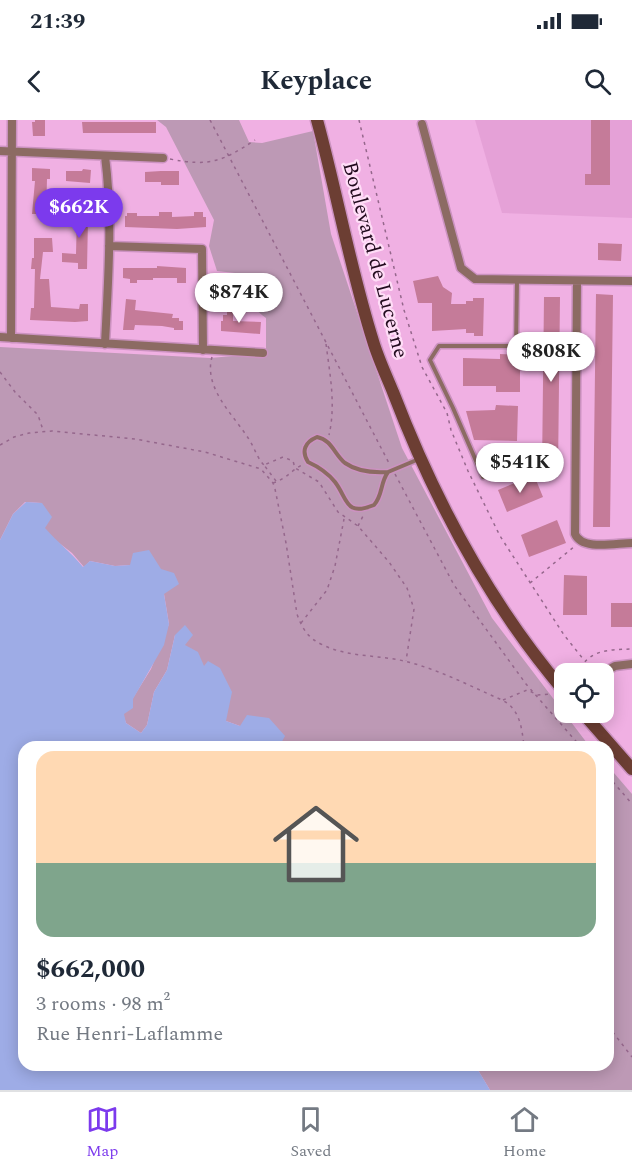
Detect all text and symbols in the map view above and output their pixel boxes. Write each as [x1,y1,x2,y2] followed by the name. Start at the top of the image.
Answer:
[30,5,85,38] text: 21:39
[260,60,372,102] text: Keyplace
[18,65,51,98] icon: back
[581,65,614,98] icon: search
[333,158,417,362] street label: Boulevard de Lucerne
[37,188,121,239] pin: $662K
[49,192,109,222] text: $662K
[197,273,281,324] pin: $874K
[209,277,269,307] text: $874K
[509,332,593,383] pin: $808K
[521,336,581,366] text: $808K
[478,443,562,494] pin: $541K
[490,447,550,477] text: $541K
[554,663,614,723] map controls
[554,663,614,723] button: locate
[262,790,370,898] icon: home
[36,949,145,989] text: $662,000
[36,989,170,1019] text: 3 rooms · 98 m²
[36,1019,223,1049] text: Rue Henri-Laflamme
[86,1103,119,1163] tab: Map
[290,1103,331,1163] tab: Saved
[503,1103,546,1163] tab: Home

